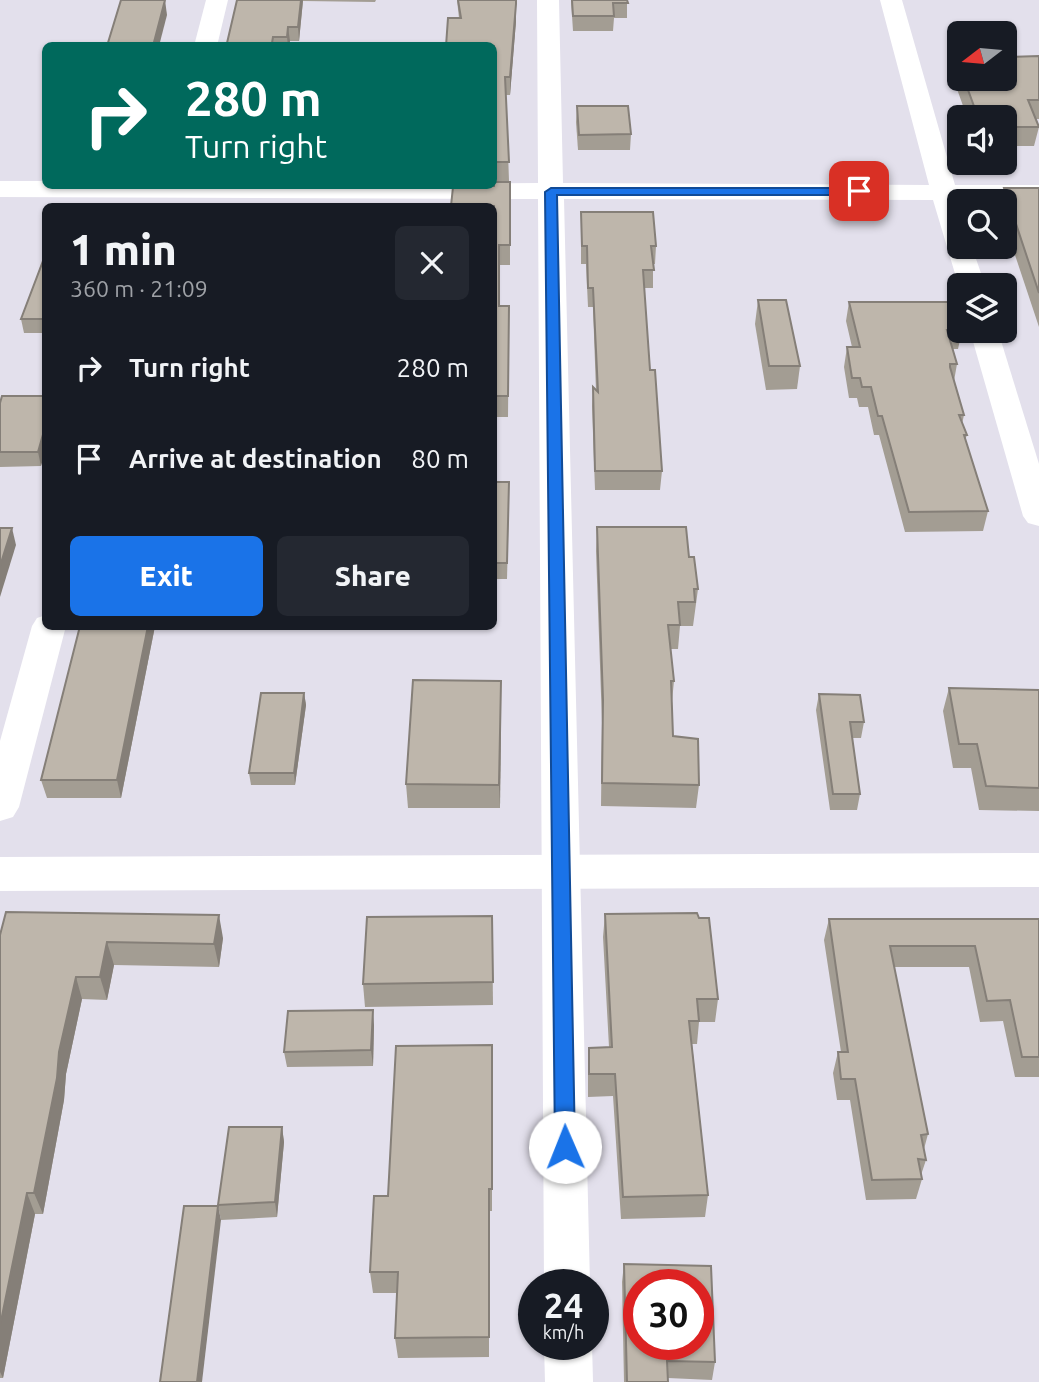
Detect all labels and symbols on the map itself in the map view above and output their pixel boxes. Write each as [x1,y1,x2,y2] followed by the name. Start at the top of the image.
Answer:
[947,21,1017,91] north arrow
[829,161,889,221] pin
[528,1110,602,1184] position arrow
[623,1269,714,1360] speed limit sign: 30

